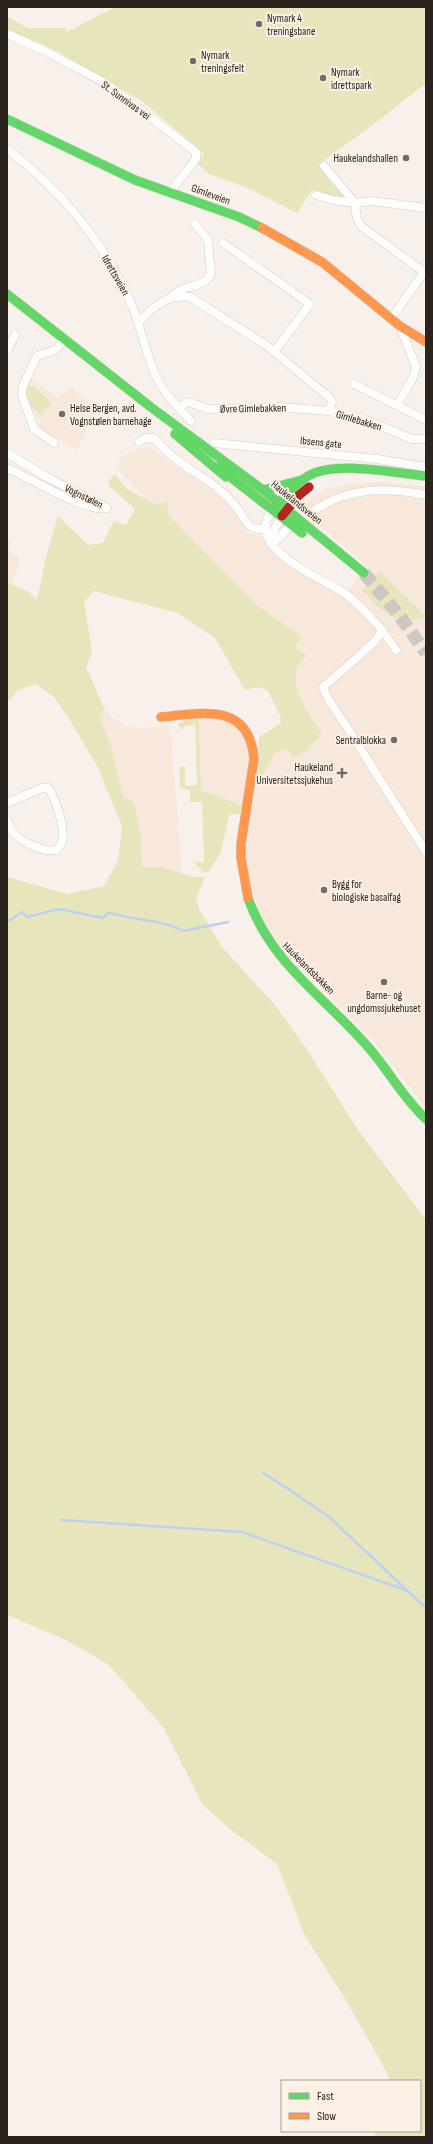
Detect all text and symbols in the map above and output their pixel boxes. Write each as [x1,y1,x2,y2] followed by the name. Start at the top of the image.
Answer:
[267,12,315,38] place label: Nymark 4 treningsbane
[254,19,264,29] marker: Nymark 4 treningsbane
[201,49,245,75] place label: Nymark treningsfelt
[188,56,198,66] marker: Nymark treningsfelt
[331,66,373,92] place label: Nymark idrettspark
[318,73,328,83] marker: Nymark idrettspark
[99,78,153,123] street label: St. Sunnivas vei
[333,152,398,165] place label: Haukelandshallen
[401,153,411,163] marker: Haukelandshallen
[189,181,232,208] street label: Gimleveien
[99,253,132,298] street label: Idrettsveien
[220,401,286,416] street label: Øvre Gimlebakken
[70,402,152,428] place label: Helse Bergen, avd. Vognstølen barnehage
[334,407,384,434] street label: Gimlebakken
[57,409,67,419] marker: Helse Bergen, avd. Vognstølen barnehage
[300,434,342,451] street label: Ibsens gate
[268,478,325,527] street label: Haukelandsveien
[62,482,105,511] street label: Vognstølen
[336,734,386,747] place label: Sentralblokka
[389,735,399,745] marker: Sentralblokka
[256,761,333,787] place label: Haukeland Universitetssjukehus
[336,767,348,779] marker: Haukeland Universitetssjukehus
[332,878,402,904] place label: Bygg for biologiske basalfag
[319,885,329,895] marker: Bygg for biologiske basalfag
[280,940,338,997] street label: Haukelandsbakken
[379,977,389,987] marker: Barne- og ungdomssjukehuset
[347,989,421,1015] place label: Barne- og ungdomssjukehuset
[281,2080,421,2132] legend
[317,2089,334,2104] text: Fast
[317,2109,336,2124] text: Slow

